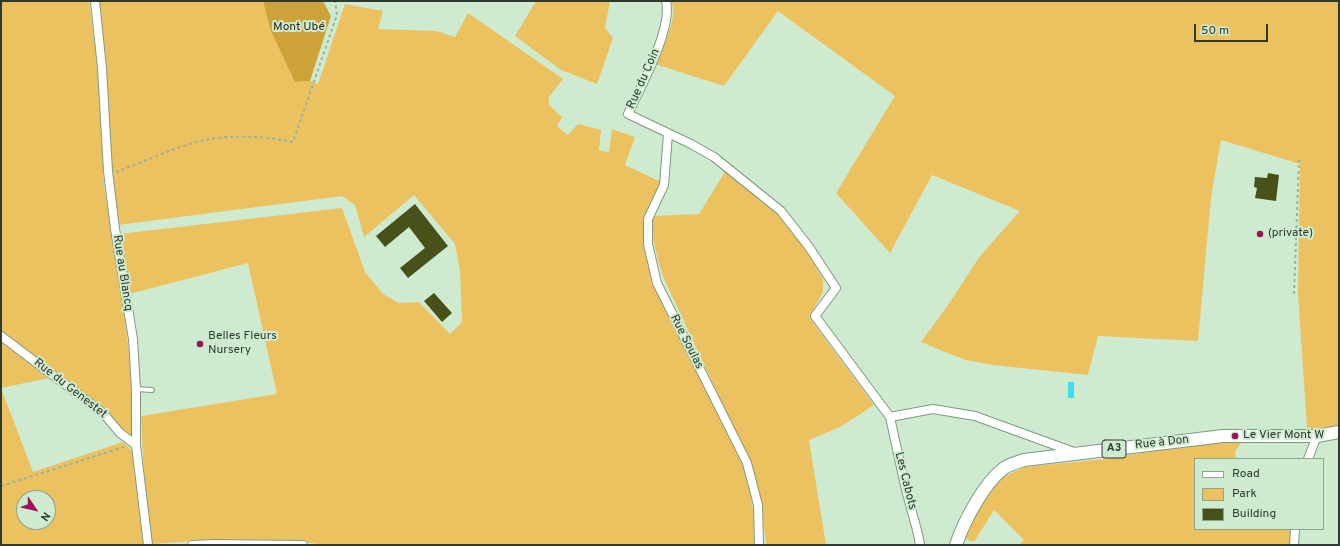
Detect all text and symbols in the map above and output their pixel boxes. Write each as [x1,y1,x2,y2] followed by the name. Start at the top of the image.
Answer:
[1196,16,1270,42] scale bar
[273,21,325,35] park label: Mont Ubé
[1201,23,1229,39] text: 50 m
[624,47,664,111] street label: Rue du Coin
[1268,227,1313,241] place label: (private)
[1255,229,1265,239] marker: (private)
[109,234,135,312] street label: Rue au Blancq
[666,312,706,372] street label: Rue Soulas
[208,330,277,358] place label: Belles Fleurs Nursery
[195,339,205,349] marker: Belles Fleurs Nursery
[31,356,109,422] street label: Rue du Genestet
[1243,429,1324,443] place label: Le Vier Mont W
[1230,431,1240,441] marker: Le Vier Mont W
[1134,433,1190,453] street label: Rue à Don
[1102,440,1126,458] road number: A3
[891,451,919,511] street label: Les Cabots
[1194,458,1324,530] legend
[1232,466,1260,482] text: Road
[1232,486,1257,502] text: Park
[16,490,56,530] north arrow
[1232,506,1276,522] text: Building
[37,509,53,524] text: N

